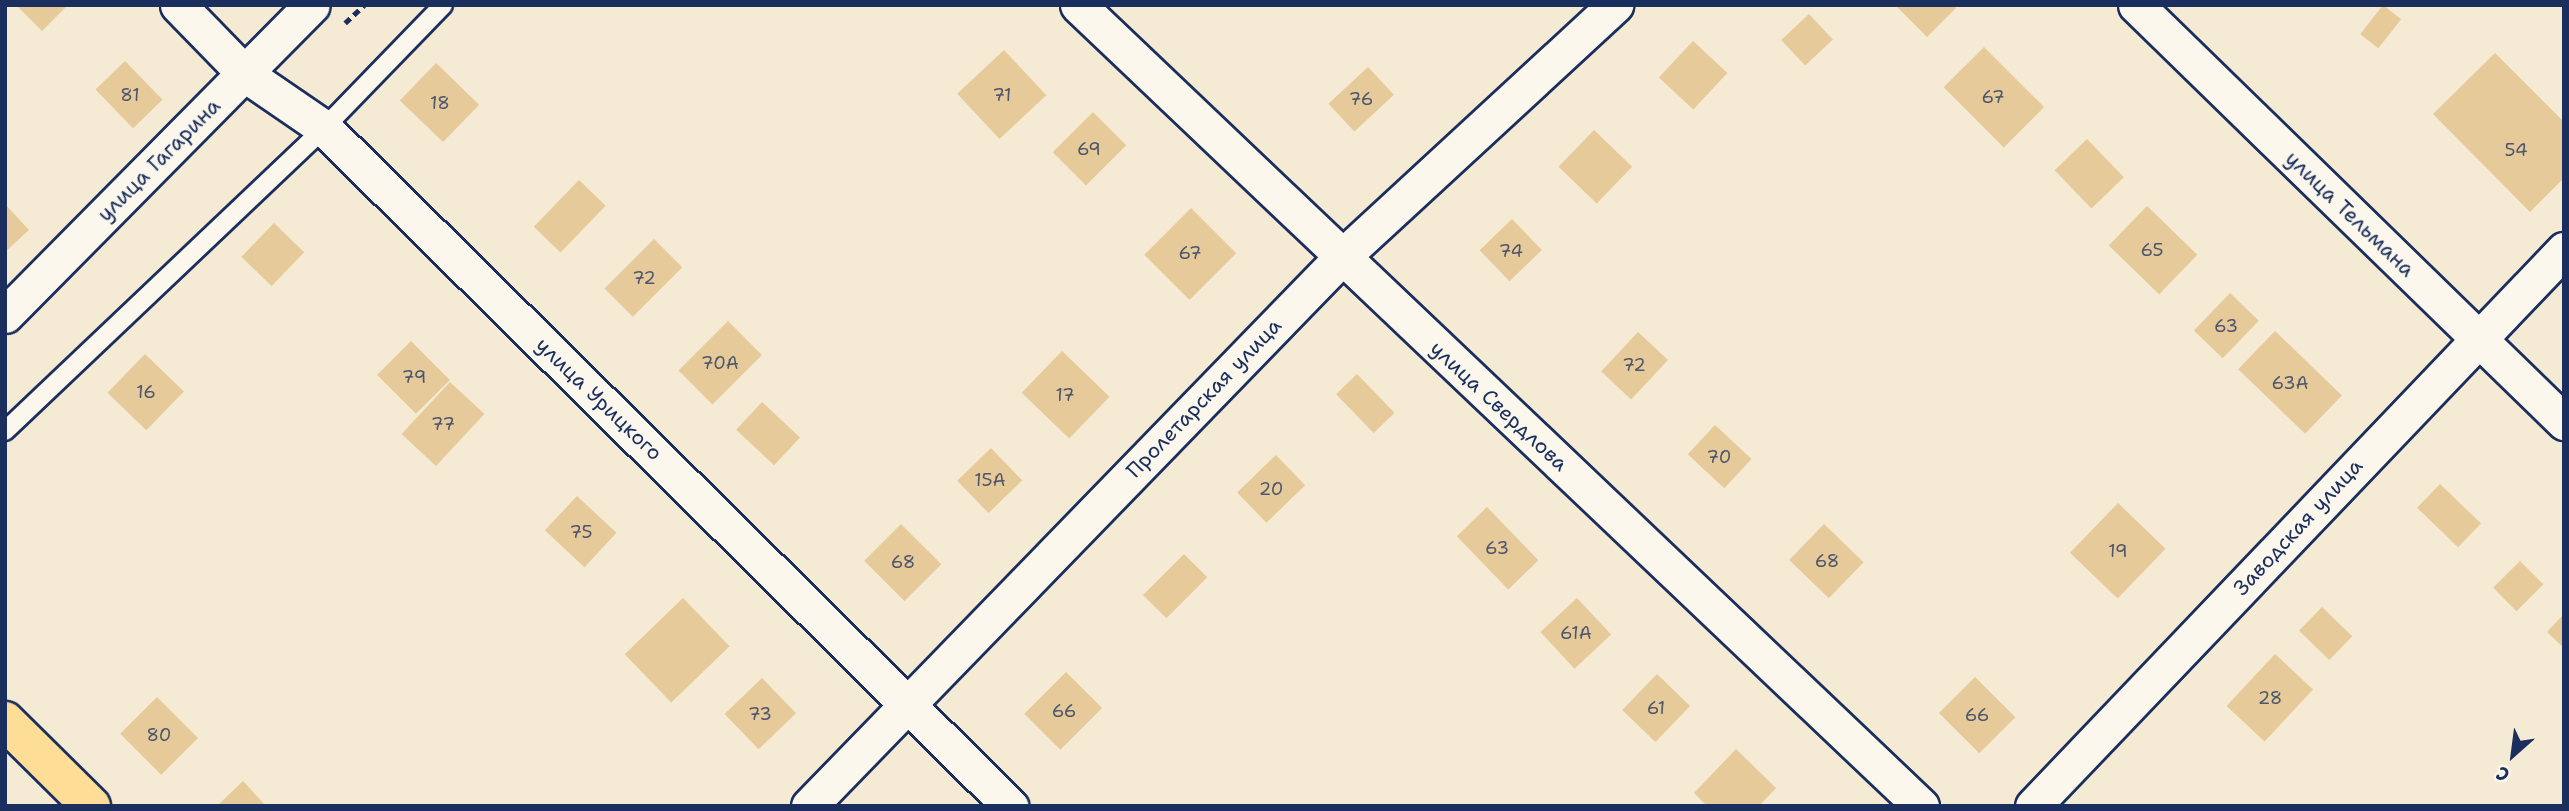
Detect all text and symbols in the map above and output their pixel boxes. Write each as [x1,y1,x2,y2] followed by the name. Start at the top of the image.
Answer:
[120,84,140,106] house number: 81
[992,84,1012,106] house number: 71
[1981,86,2005,108] house number: 67
[1349,88,1373,110] house number: 76
[430,92,450,114] house number: 18
[92,93,226,227] street label: улица Гагарина
[1077,138,1101,160] house number: 69
[2504,139,2528,161] house number: 54
[2280,146,2420,282] street label: улица Тельмана
[2141,239,2163,261] house number: 65
[1499,240,1523,262] house number: 74
[1178,242,1202,264] house number: 67
[632,267,656,289] house number: 72
[1121,313,1287,483] street label: Пролетарская улица
[2214,315,2238,337] house number: 63
[531,332,667,466] street label: улица Урицкого
[1425,336,1573,476] street label: улица Свердлова
[701,352,739,374] house number: 70А
[1622,354,1646,376] house number: 72
[402,366,426,388] house number: 79
[2271,372,2309,394] house number: 63А
[136,381,156,403] house number: 16
[1055,384,1075,406] house number: 17
[431,413,455,435] house number: 77
[1707,446,1731,468] house number: 70
[2228,453,2368,601] street label: Заводская улица
[974,469,1006,491] house number: 15А
[1259,478,1283,500] house number: 20
[570,521,592,543] house number: 75
[1485,537,1509,559] house number: 63
[2108,540,2128,562] house number: 19
[1815,550,1839,572] house number: 68
[891,551,915,573] house number: 68
[1560,622,1592,644] house number: 61А
[2258,687,2282,709] house number: 28
[1647,697,1665,719] house number: 61
[1052,700,1076,722] house number: 66
[748,703,772,725] house number: 73
[1965,704,1989,726] house number: 66
[2478,720,2548,790] north arrow
[147,724,171,746] house number: 80
[2492,760,2514,788] text: С

